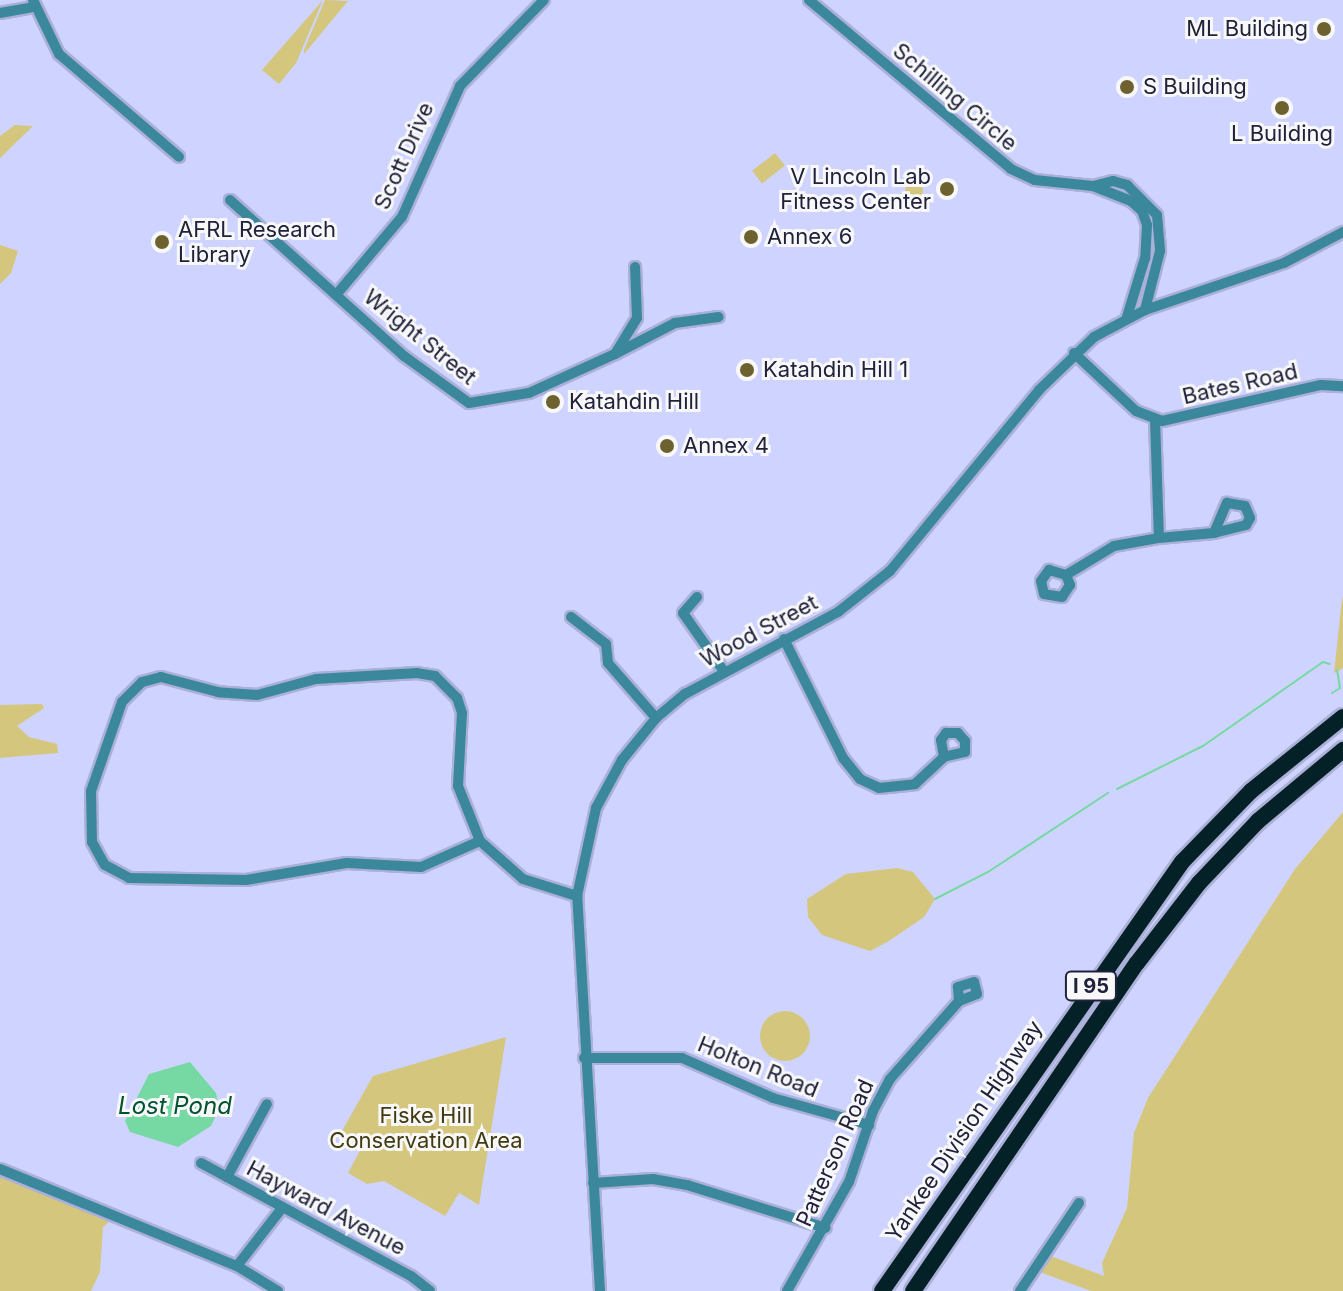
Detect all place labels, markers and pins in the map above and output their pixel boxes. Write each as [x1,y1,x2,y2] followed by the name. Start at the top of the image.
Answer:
[1186,16,1308,42] place label: ML Building
[1315,20,1333,38] marker: ML Building
[1143,74,1247,100] place label: S Building
[1118,78,1136,96] marker: S Building
[1273,99,1291,117] marker: L Building
[1231,121,1333,147] place label: L Building
[780,163,931,214] place label: V Lincoln Lab Fitness Center
[938,180,956,198] marker: V Lincoln Lab Fitness Center
[178,216,336,268] place label: AFRL Research Library
[767,224,852,250] place label: Annex 6
[742,228,760,246] marker: Annex 6
[153,233,171,251] marker: AFRL Research Library
[763,357,908,383] place label: Katahdin Hill 1
[738,361,756,379] marker: Katahdin Hill 1
[569,389,699,415] place label: Katahdin Hill
[544,393,562,411] marker: Katahdin Hill
[683,433,769,459] place label: Annex 4
[658,437,676,455] marker: Annex 4

